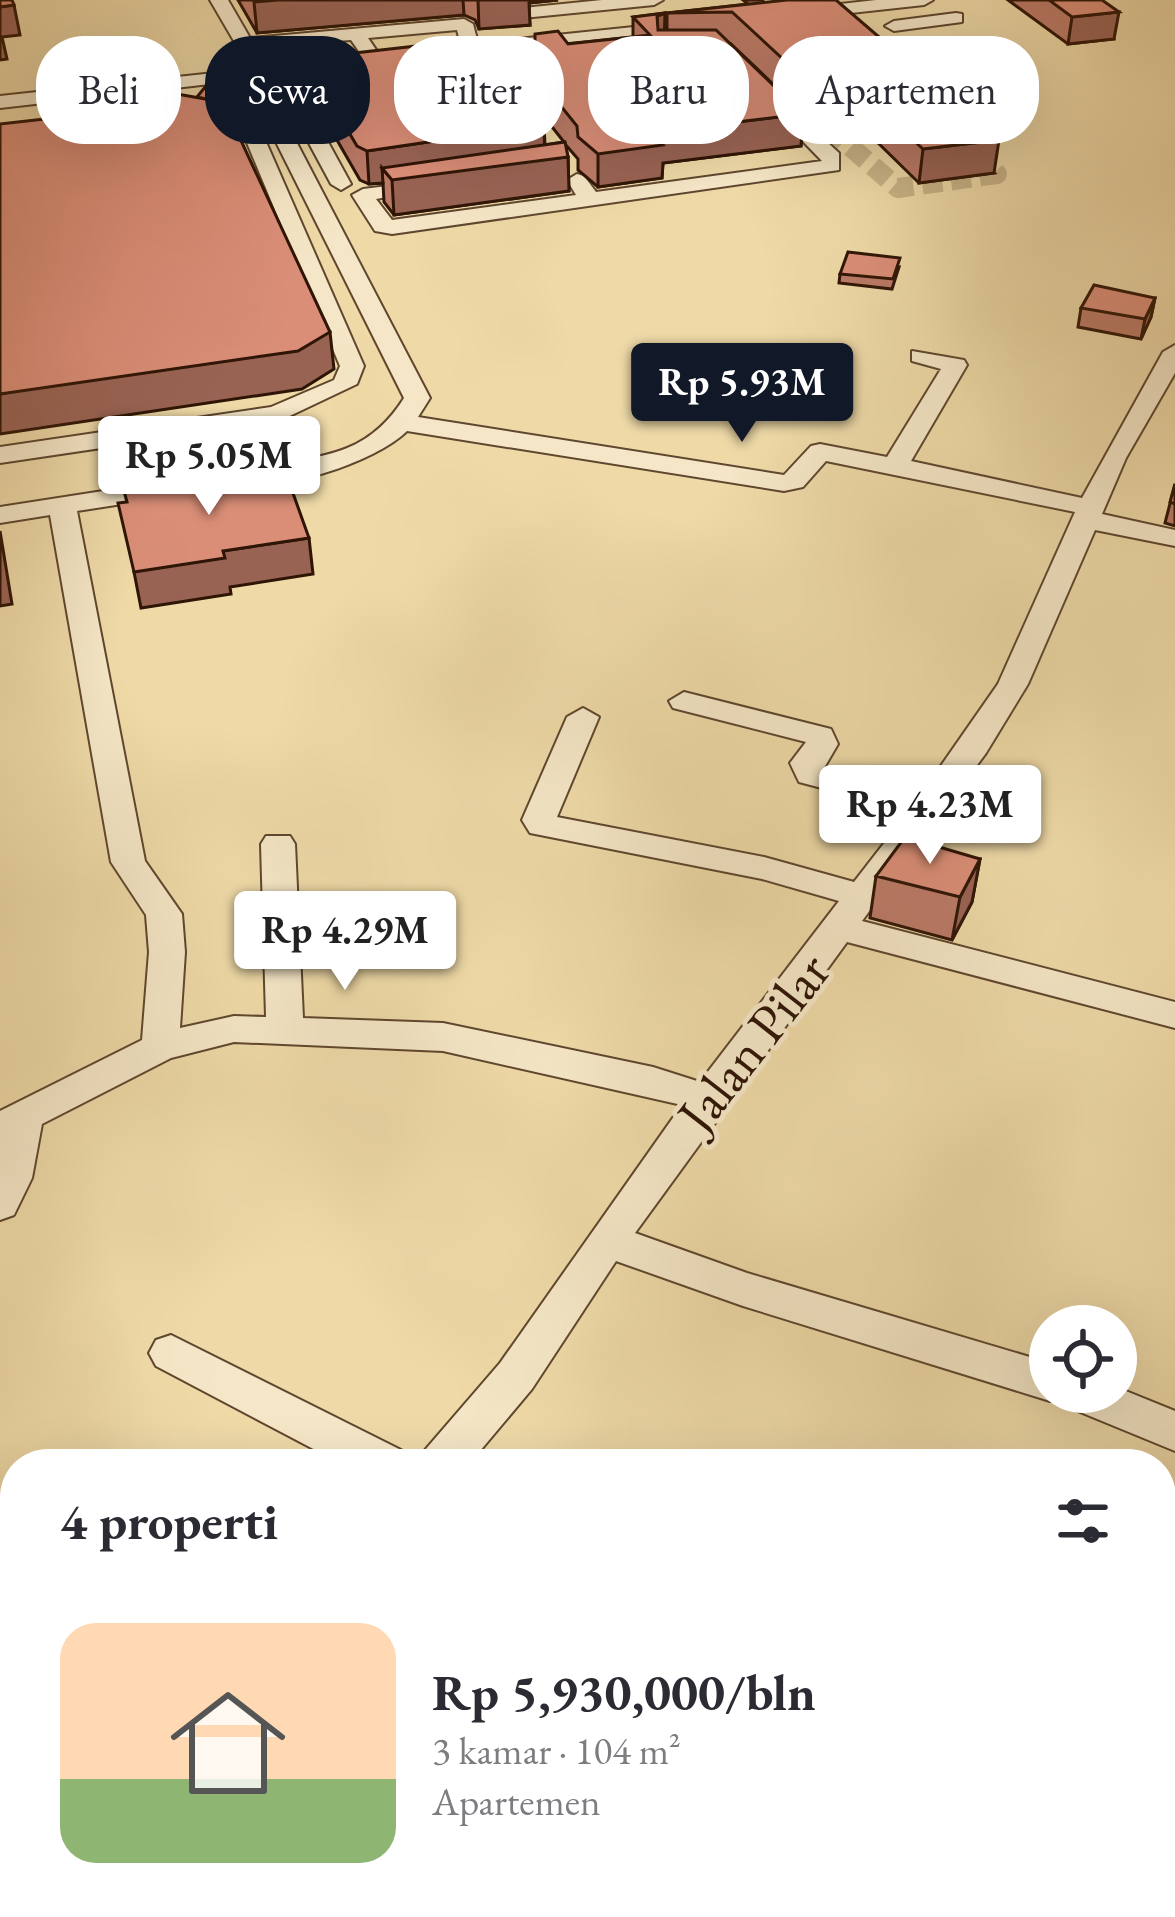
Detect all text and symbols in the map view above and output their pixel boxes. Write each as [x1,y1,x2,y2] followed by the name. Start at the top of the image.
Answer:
[36,36,181,144] chip: Beli
[205,36,370,144] chip: Sewa
[394,36,564,144] chip: Filter
[588,36,749,144] chip: Baru
[773,36,1039,144] chip: Apartemen
[618,343,866,445] pin: Rp 5.93M
[658,356,826,407] text: Rp 5.93M
[85,416,333,518] pin: Rp 5.05M
[125,429,293,480] text: Rp 5.05M
[806,765,1054,867] pin: Rp 4.23M
[846,778,1014,829] text: Rp 4.23M
[221,891,469,993] pin: Rp 4.29M
[261,904,429,955] text: Rp 4.29M
[659,938,845,1149] street label: Jalan Pilar
[1029,1305,1137,1413] map controls
[1029,1305,1137,1413] button: locate
[60,1488,278,1554] text: 4 properti
[1050,1488,1116,1554] icon: filters
[432,1659,816,1725] text: Rp 5,930,000/bln
[156,1671,300,1815] icon: home
[432,1725,681,1776] text: 3 kamar · 104 m²
[432,1776,601,1827] text: Apartemen

